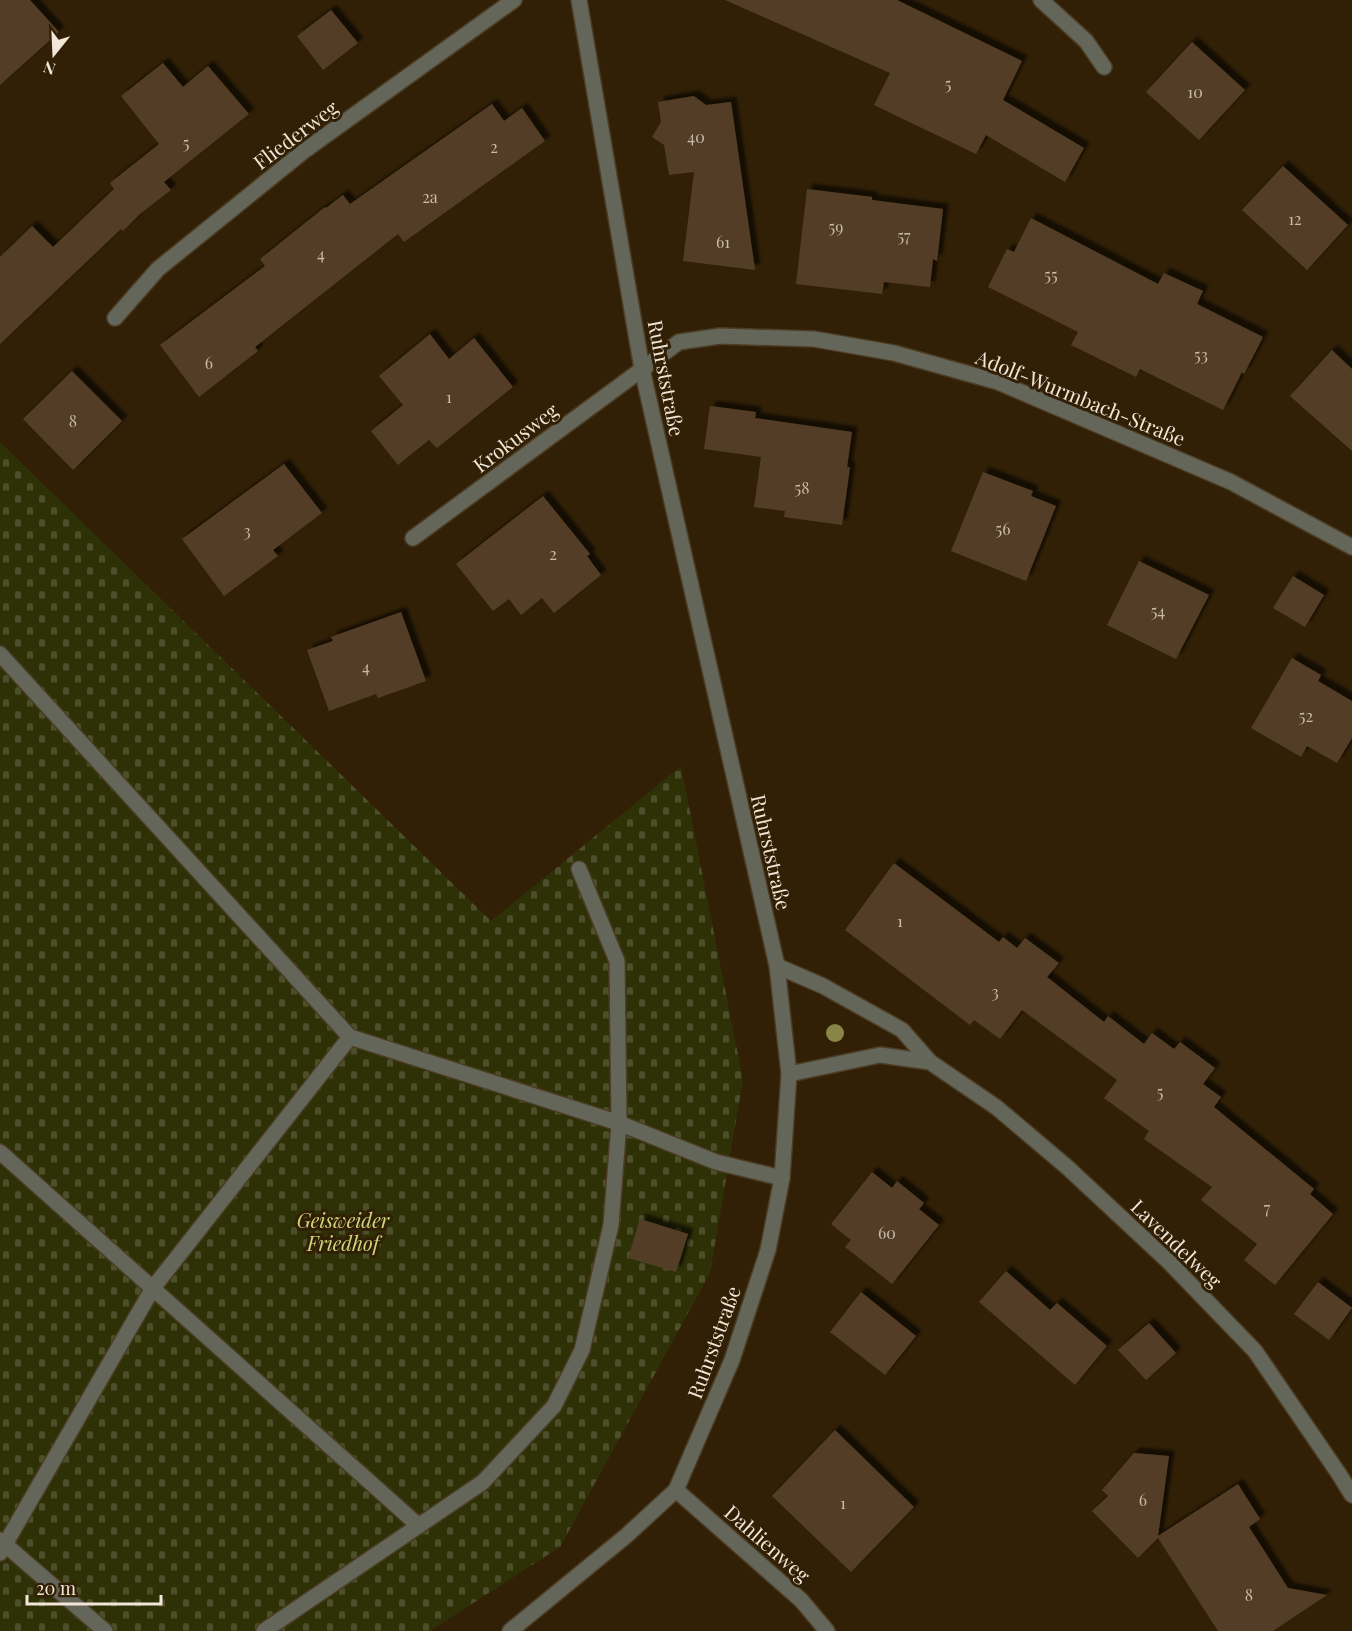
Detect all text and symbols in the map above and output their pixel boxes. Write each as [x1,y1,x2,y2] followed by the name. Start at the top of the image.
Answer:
[24,24,84,84] north arrow
[40,57,58,81] text: N
[945,73,951,94] house number: 5
[1187,81,1203,102] house number: 10
[247,93,343,175] street label: Fliederweg
[687,126,705,147] house number: 40
[183,132,189,153] house number: 5
[490,136,498,157] house number: 2
[422,186,438,207] house number: 2a
[1288,208,1302,229] house number: 12
[829,216,843,237] house number: 59
[897,225,911,246] house number: 57
[716,231,730,252] house number: 61
[317,243,325,264] house number: 4
[1044,264,1058,285] house number: 55
[642,318,692,438] street label: Ruhrststraße
[971,342,1190,451] street label: Adolf-Wurmbach-Straße
[1194,344,1208,365] house number: 53
[205,352,213,373] house number: 6
[446,386,452,407] house number: 1
[467,396,563,478] street label: Krokusweg
[69,410,77,431] house number: 8
[795,477,809,498] house number: 58
[996,518,1010,539] house number: 56
[243,520,251,541] house number: 3
[549,543,557,564] house number: 2
[1151,600,1165,621] house number: 54
[362,656,370,677] house number: 4
[1299,705,1313,726] house number: 52
[746,791,798,913] street label: Ruhrststraße
[897,910,903,931] house number: 1
[991,981,999,1002] house number: 3
[1157,1081,1163,1102] house number: 5
[1126,1193,1229,1294] street label: Lavendelweg
[1264,1197,1271,1218] house number: 7
[297,1206,391,1256] park label: Geisweider Friedhof
[878,1222,896,1243] house number: 60
[680,1282,746,1402] street label: Ruhrststraße
[1139,1489,1147,1510] house number: 6
[840,1492,846,1513] house number: 1
[719,1498,817,1588] street label: Dahlienweg
[27,1568,160,1606] scale bar
[36,1576,76,1600] text: 20 m
[1245,1584,1253,1605] house number: 8

